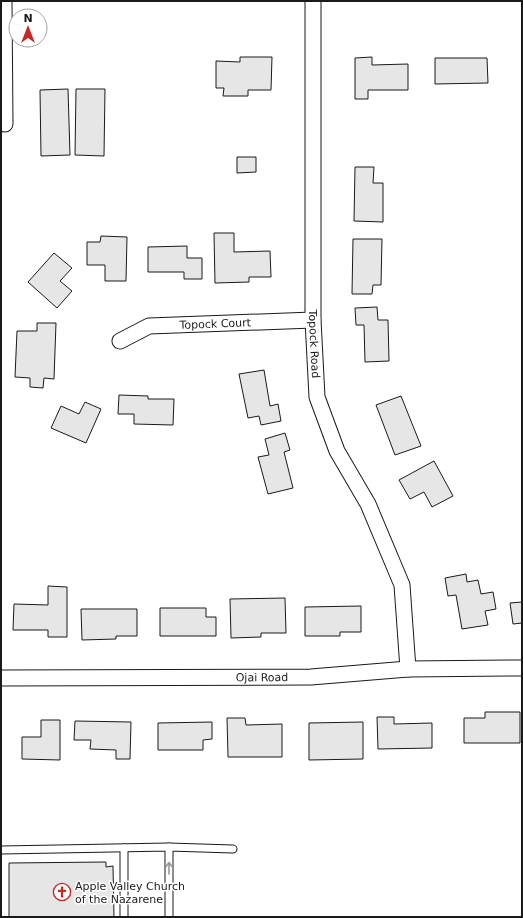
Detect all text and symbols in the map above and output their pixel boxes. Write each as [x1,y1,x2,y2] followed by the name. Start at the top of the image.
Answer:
[8,8,48,48] north arrow
[23,12,33,25] text: N
[306,309,322,379] street label: Topock Road
[178,316,252,332] street label: Topock Court
[236,671,288,684] street label: Ojai Road
[165,862,173,875] one-way arrow
[75,880,185,906] place label: Apple Valley Church of the Nazarene
[52,882,72,902] church icon: Apple Valley Church of the Nazarene

